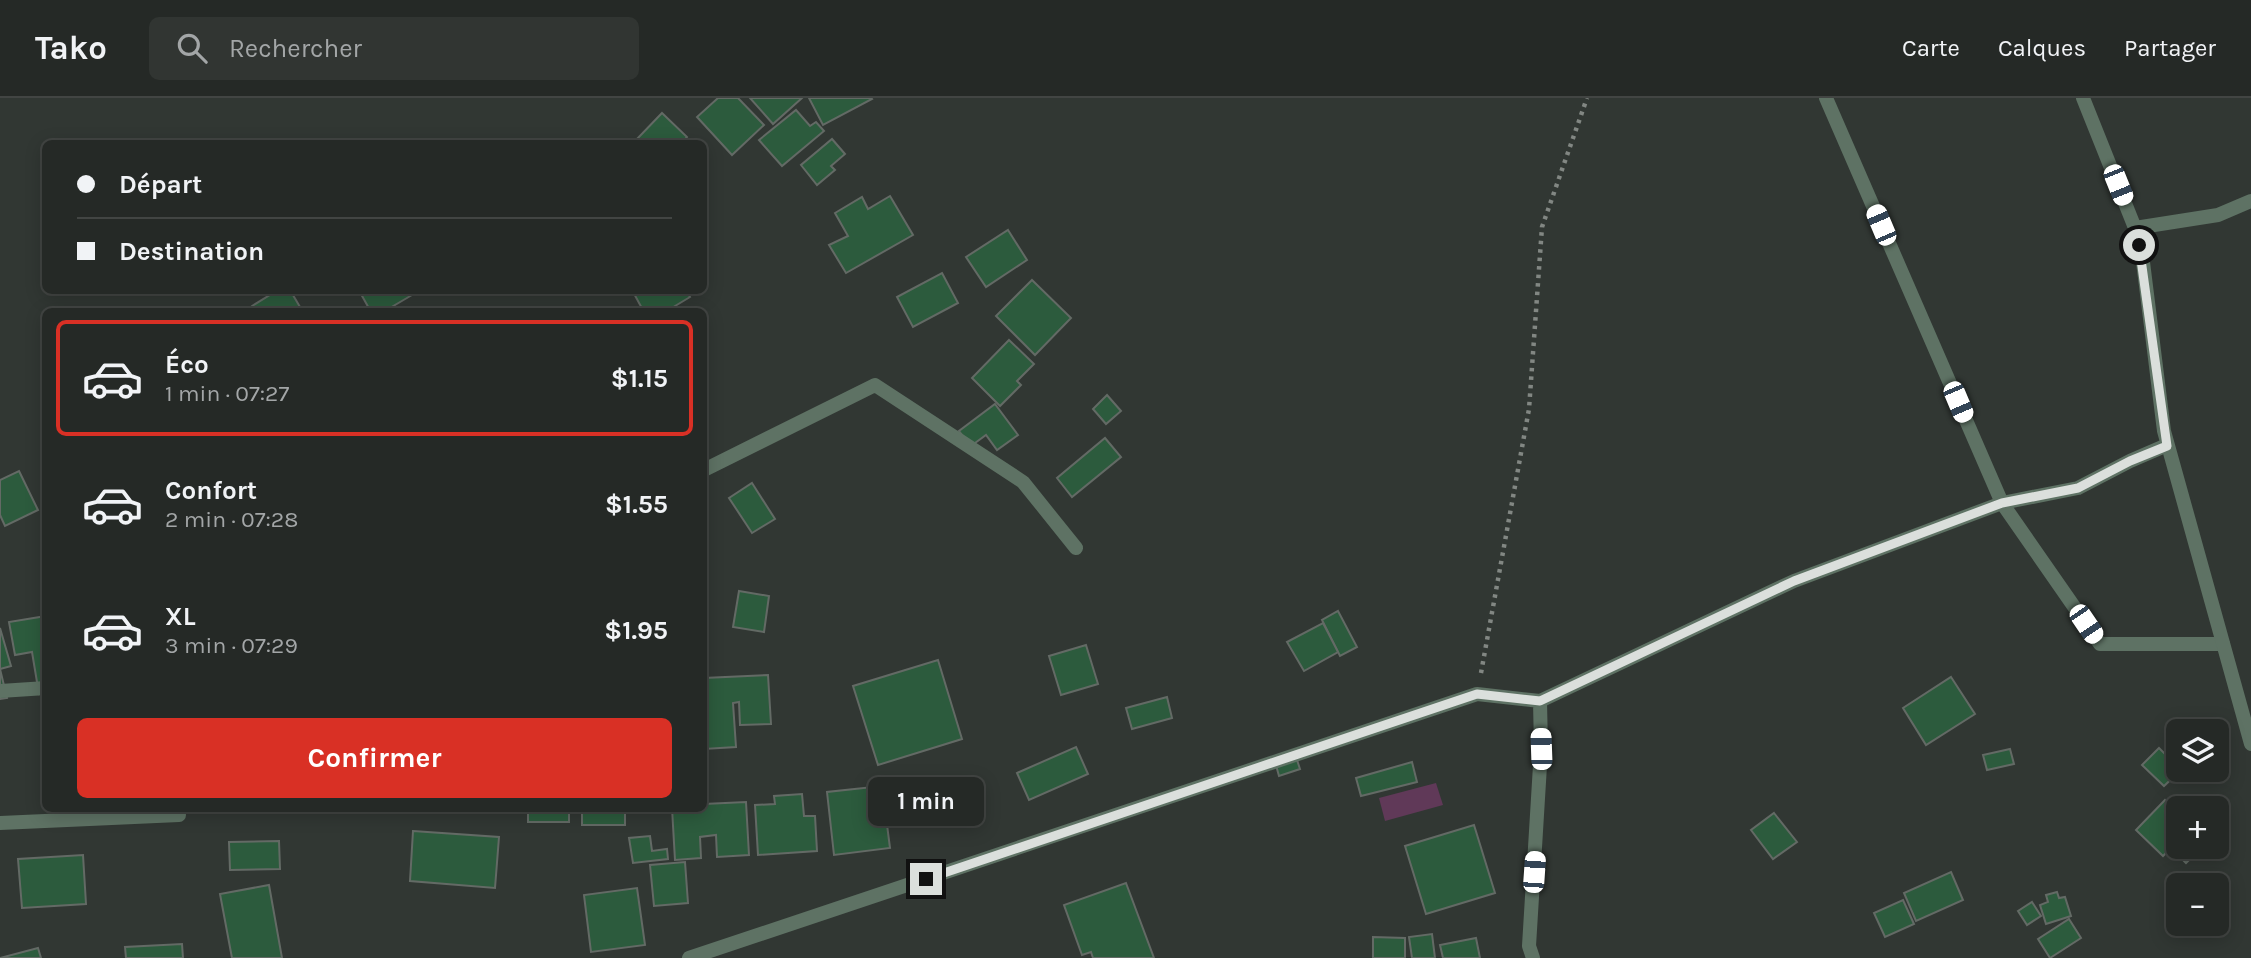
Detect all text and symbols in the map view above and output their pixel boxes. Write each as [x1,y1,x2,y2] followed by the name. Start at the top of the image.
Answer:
[149,17,639,80] search box
[35,29,107,67] text: Tako
[173,29,211,67] icon: search
[229,33,362,64] text: Rechercher
[1902,34,1960,62] text: Carte
[1998,34,2086,62] text: Calques
[2124,34,2216,62] text: Partager
[2101,162,2136,208] car
[119,169,202,200] text: Départ
[1864,202,1899,248] car
[2123,229,2155,261] route start
[119,236,264,267] text: Destination
[81,347,144,410] icon: car
[165,349,209,380] text: Éco
[611,363,668,394] text: $1.15
[1941,379,1976,425] car
[165,380,289,407] text: 1 min · 07:27
[81,473,144,536] icon: car
[165,475,257,506] text: Confort
[605,489,668,520] text: $1.55
[165,506,298,533] text: 2 min · 07:28
[81,599,144,662] icon: car
[165,601,196,632] text: XL
[2066,601,2107,647] car
[604,615,668,646] text: $1.95
[165,632,298,659] text: 3 min · 07:29
[77,718,672,798] button: Confirmer
[2166,719,2229,936] map controls
[2166,719,2229,782] button: layers
[1530,728,1553,770] car
[868,778,984,826] callout: 1 min
[897,788,955,815] text: 1 min
[2166,796,2229,859] button: +
[1523,850,1546,894] car
[910,863,942,895] route end
[2166,873,2229,936] button: −

